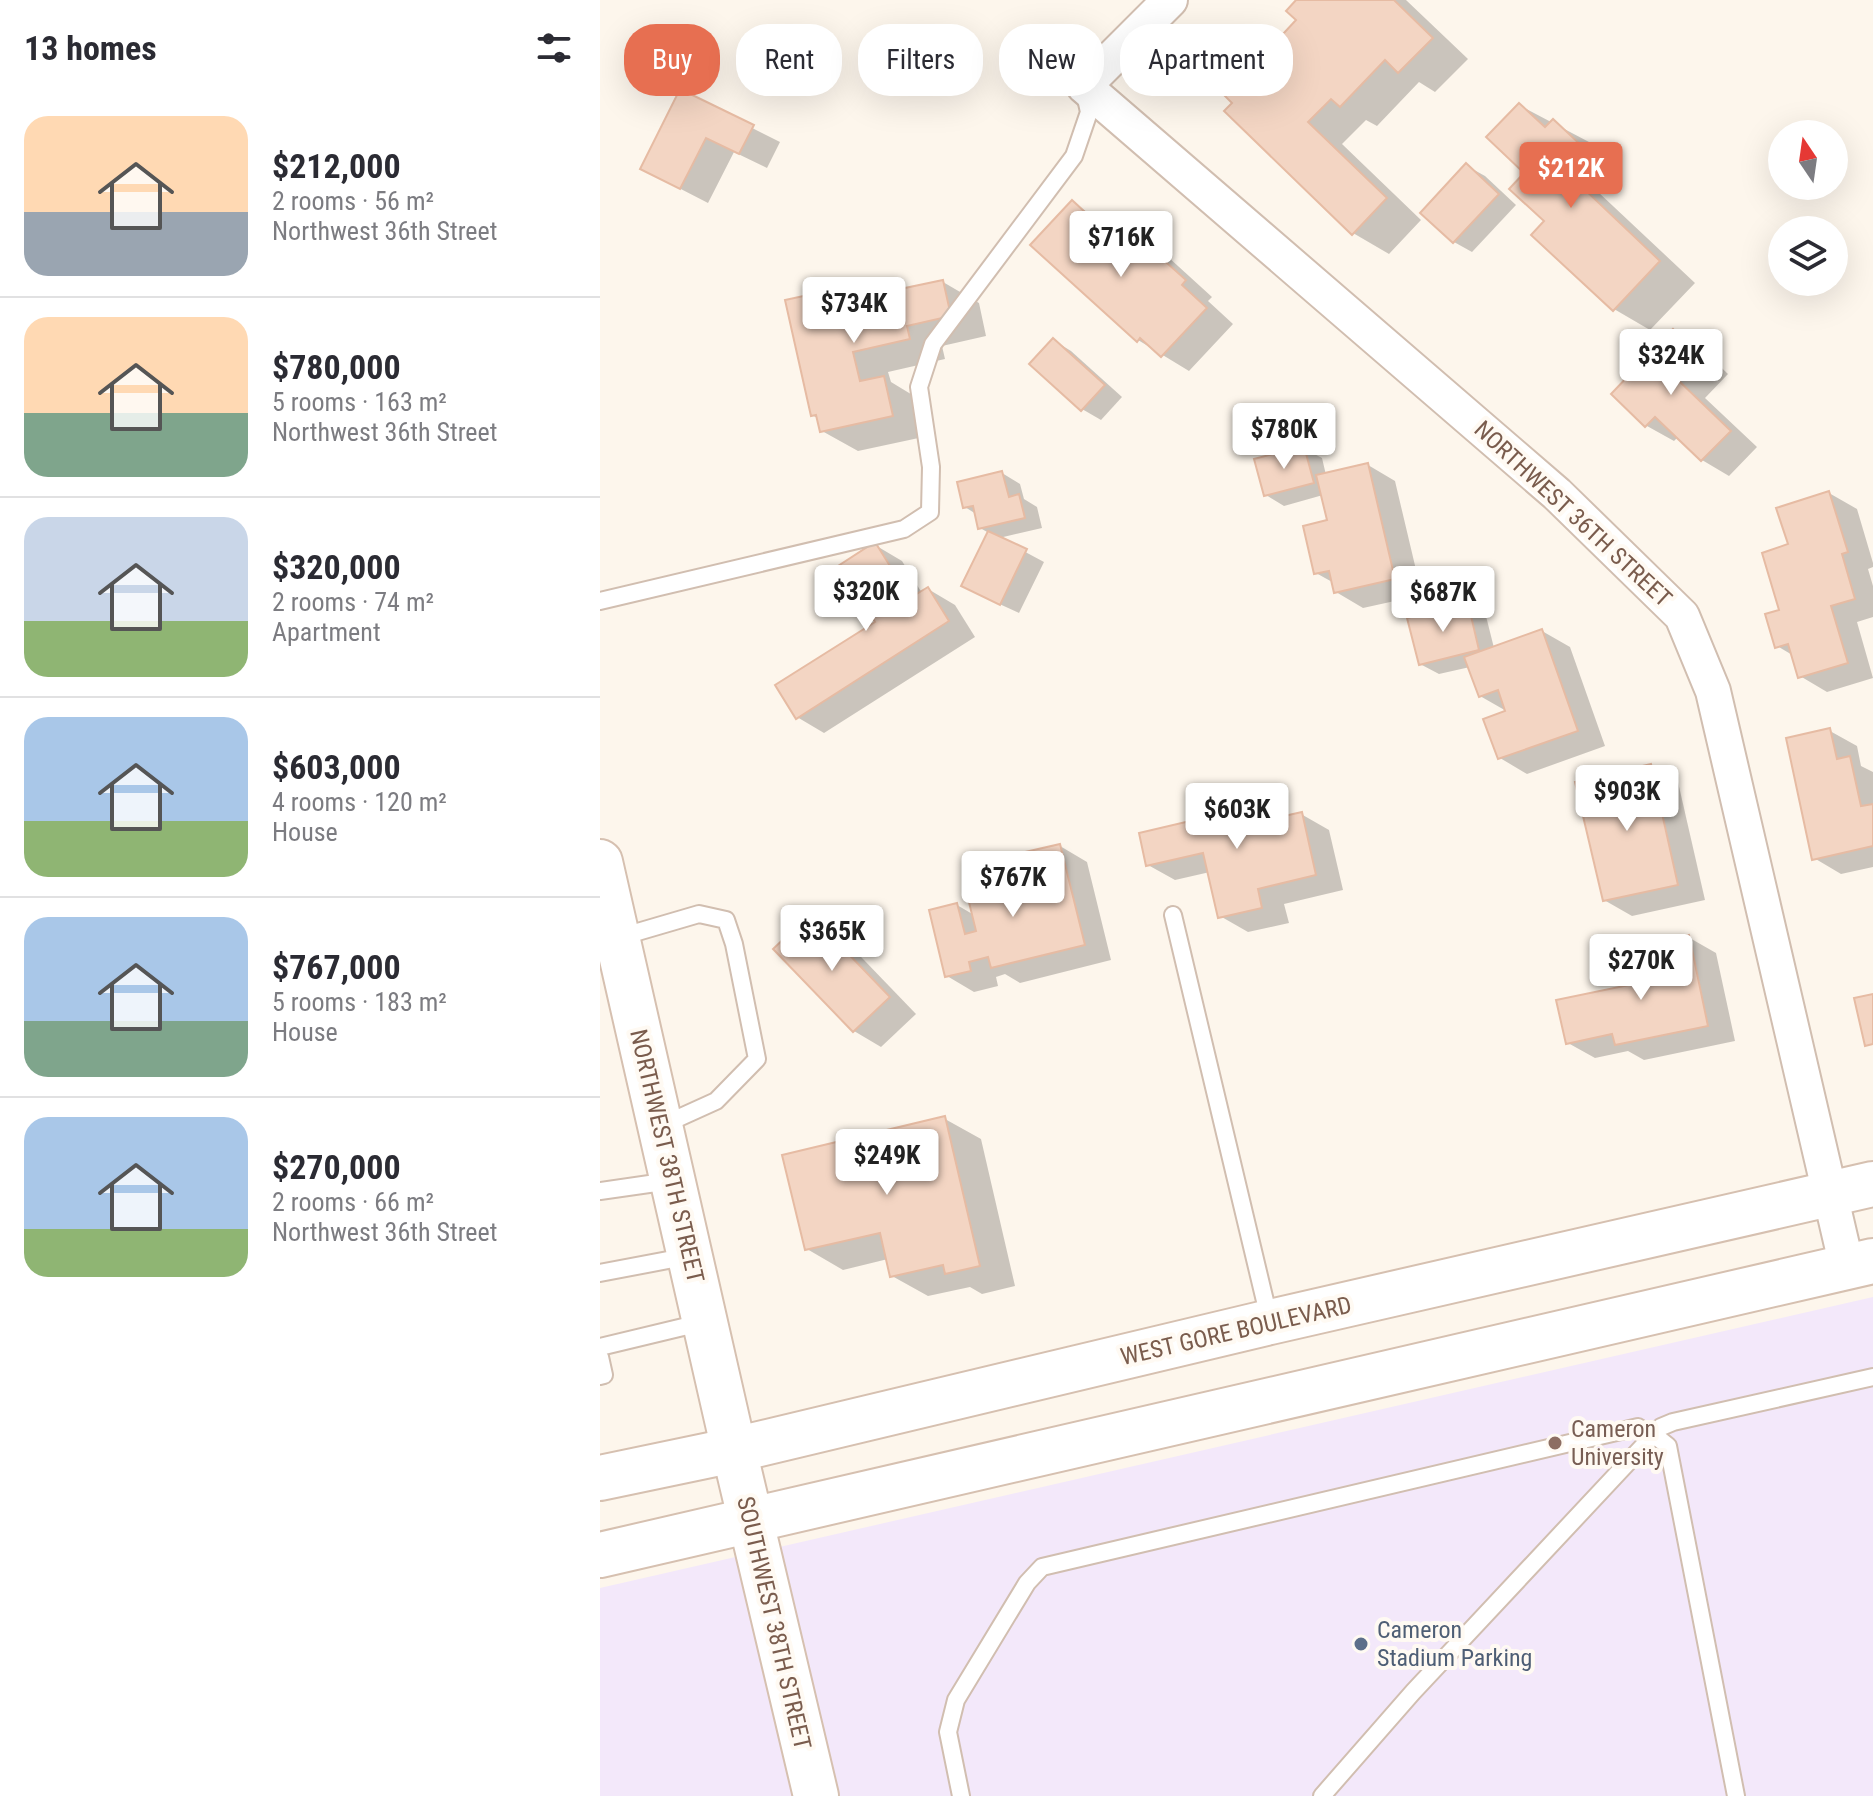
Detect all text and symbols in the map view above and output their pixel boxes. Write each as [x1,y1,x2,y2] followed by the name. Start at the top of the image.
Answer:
[624,24,720,96] chip: Buy
[736,24,842,96] chip: Rent
[858,24,983,96] chip: Filters
[999,24,1104,96] chip: New
[1120,24,1293,96] chip: Apartment
[532,26,576,70] icon: filters
[24,28,157,68] text: 13 homes
[1768,120,1848,200] north arrow
[1768,120,1848,296] map controls
[1515,142,1627,210] pin: $212K
[272,146,401,186] text: $212,000
[88,148,184,244] icon: home
[1538,153,1604,183] text: $212K
[272,186,434,216] text: 2 rooms · 56 m²
[1065,211,1177,279] pin: $716K
[272,216,497,246] text: Northwest 36th Street
[1768,216,1848,296] button: layers
[1088,222,1154,252] text: $716K
[798,277,910,345] pin: $734K
[821,288,887,318] text: $734K
[1615,329,1727,397] pin: $324K
[1638,340,1704,370] text: $324K
[272,347,401,387] text: $780,000
[88,349,184,445] icon: home
[272,387,447,417] text: 5 rooms · 163 m²
[1228,403,1340,471] pin: $780K
[1251,414,1317,444] text: $780K
[1469,415,1677,613] street label: NORTHWEST 36TH STREET
[272,417,497,447] text: Northwest 36th Street
[272,547,401,587] text: $320,000
[88,549,184,645] icon: home
[810,565,922,633] pin: $320K
[1387,566,1499,634] pin: $687K
[833,576,899,606] text: $320K
[1410,577,1476,607] text: $687K
[272,587,434,617] text: 2 rooms · 74 m²
[272,617,381,647] text: Apartment
[272,747,401,787] text: $603,000
[88,749,184,845] icon: home
[1571,765,1683,833] pin: $903K
[1594,776,1660,806] text: $903K
[1181,783,1293,851] pin: $603K
[272,787,447,817] text: 4 rooms · 120 m²
[1204,794,1270,824] text: $603K
[272,817,338,847] text: House
[957,851,1069,919] pin: $767K
[980,862,1046,892] text: $767K
[776,905,888,973] pin: $365K
[799,916,865,946] text: $365K
[1585,934,1697,1002] pin: $270K
[1608,945,1674,975] text: $270K
[272,947,401,987] text: $767,000
[88,949,184,1045] icon: home
[272,987,447,1017] text: 5 rooms · 183 m²
[272,1017,338,1047] text: House
[624,1026,710,1286] street label: NORTHWEST 38TH STREET
[831,1129,943,1197] pin: $249K
[854,1140,920,1170] text: $249K
[272,1147,401,1187] text: $270,000
[88,1149,184,1245] icon: home
[272,1187,434,1217] text: 2 rooms · 66 m²
[272,1217,497,1247] text: Northwest 36th Street
[1118,1291,1354,1371] street label: WEST GORE BOULEVARD
[1571,1415,1664,1471] place label: Cameron University
[1546,1434,1564,1452] marker: Cameron University
[731,1494,817,1752] street label: SOUTHWEST 38TH STREET
[1377,1616,1532,1672] place label: Cameron Stadium Parking
[1352,1635,1370,1653] marker: Cameron Stadium Parking

